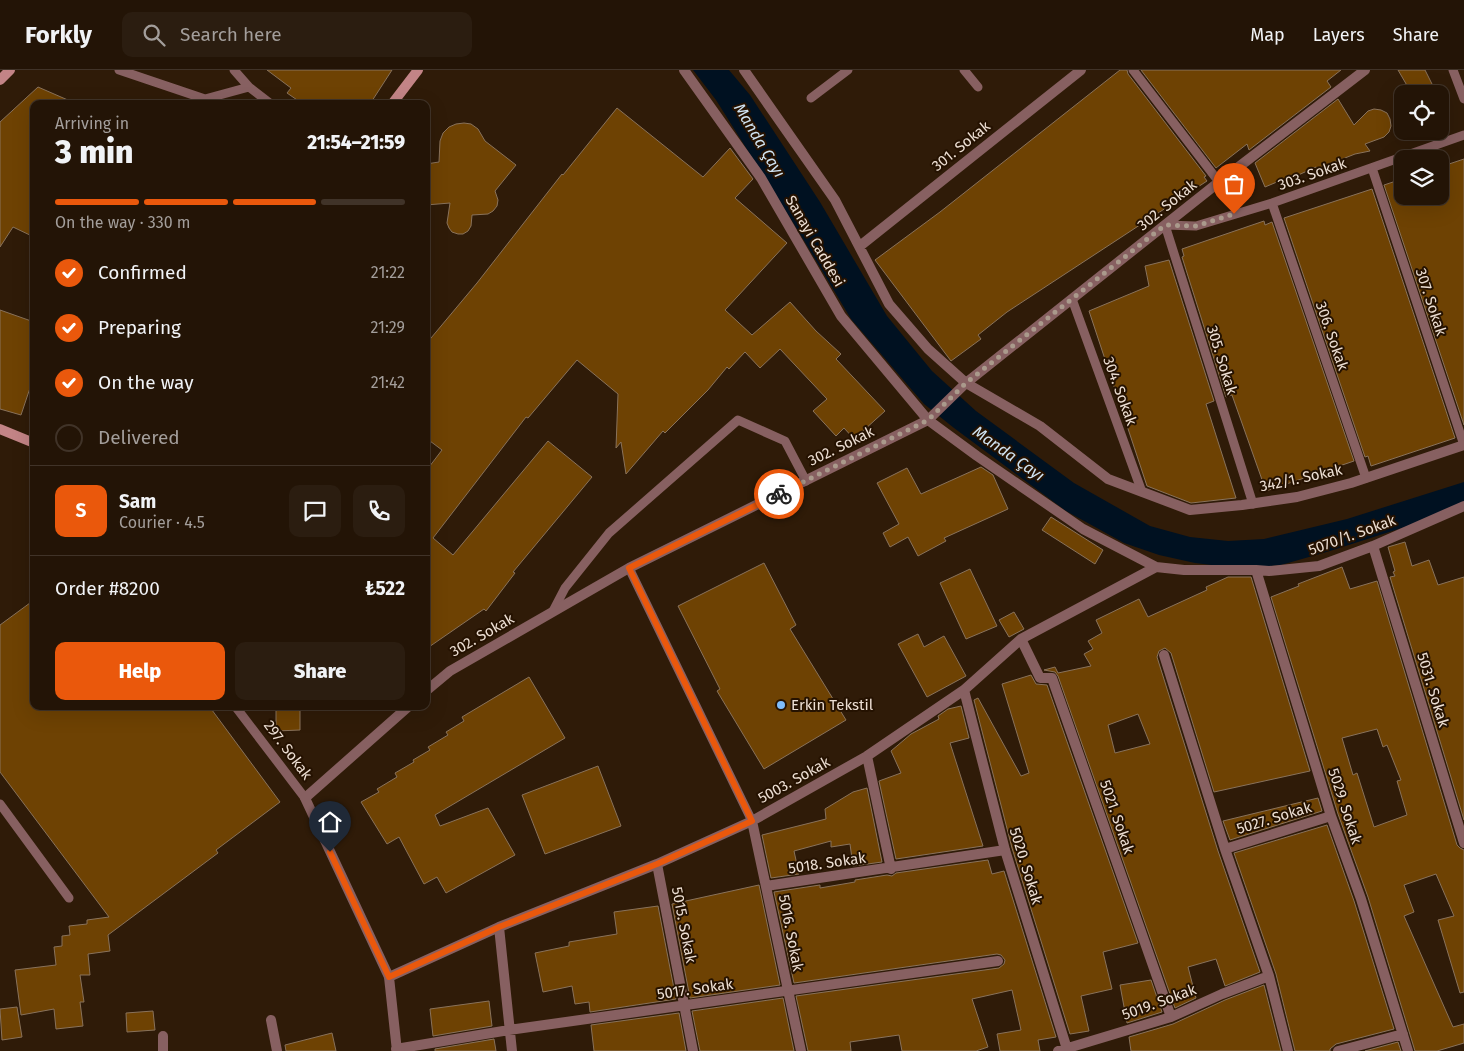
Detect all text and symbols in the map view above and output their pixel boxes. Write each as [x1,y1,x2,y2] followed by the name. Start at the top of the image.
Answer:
[122,12,472,57] search box
[25,21,92,49] text: Forkly
[140,21,168,49] icon: search
[180,23,282,46] text: Search here
[1250,24,1285,46] text: Map
[1313,24,1365,46] text: Layers
[1393,24,1439,46] text: Share
[1394,85,1449,205] map controls
[1394,85,1449,140] button: locate
[729,100,789,181] water label: Manda Çayı
[55,114,129,133] text: Arriving in
[928,117,994,175] street label: 301. Sokak
[307,131,405,154] text: 21:54–21:59
[55,133,133,171] text: 3 min
[1394,150,1449,205] button: layers
[1276,154,1349,194] street label: 303. Sokak
[1213,163,1255,214] pin
[1220,170,1248,198] icon: bag
[1134,175,1200,234] street label: 302. Sokak
[782,192,848,290] street label: Sanayi Caddesi
[55,213,191,232] text: On the way · 330 m
[55,259,83,287] icon: check
[98,261,187,284] text: Confirmed
[371,263,405,282] text: 21:22
[1412,266,1450,338] street label: 307. Sokak
[1312,299,1352,373] street label: 306. Sokak
[55,314,83,342] icon: check
[98,316,181,339] text: Preparing
[371,318,405,337] text: 21:29
[1203,323,1241,397] street label: 305. Sokak
[1099,354,1141,428] street label: 304. Sokak
[55,369,83,397] icon: check
[98,371,194,394] text: On the way
[371,373,405,392] text: 21:42
[805,422,877,470] street label: 302. Sokak
[969,422,1048,486] water label: Manda Çayı
[98,426,180,449] text: Delivered
[1258,460,1344,496] street label: 342/1. Sokak
[754,469,804,519] courier
[765,480,793,508] icon: bike
[289,485,341,537] button: chat
[353,485,405,537] button: phone
[119,490,156,513] text: Sam
[76,499,86,522] text: S
[1306,511,1398,559] street label: 5070/1. Sokak
[119,513,205,532] text: Courier · 4.5
[55,577,160,600] text: Order #8200
[365,577,405,600] text: ₺522
[447,609,517,661] street label: 302. Sokak
[55,642,225,700] button: Help
[235,642,405,700] button: Share
[1413,650,1453,730] street label: 5031. Sokak
[791,696,874,714] place label: Erkin Tekstil
[775,699,787,711] marker: Erkin Tekstil
[260,717,316,783] street label: 297. Sokak
[755,753,833,807] street label: 5003. Sokak
[1324,766,1366,846] street label: 5029. Sokak
[1096,778,1138,857] street label: 5021. Sokak
[1234,798,1314,838] street label: 5027. Sokak
[309,801,351,852] pin
[316,808,344,836] icon: home
[1006,825,1046,907] street label: 5020. Sokak
[787,849,867,877] street label: 5018. Sokak
[668,885,700,965] street label: 5015. Sokak
[775,893,807,973] street label: 5016. Sokak
[656,975,734,1003] street label: 5017. Sokak
[1119,980,1199,1024] street label: 5019. Sokak

